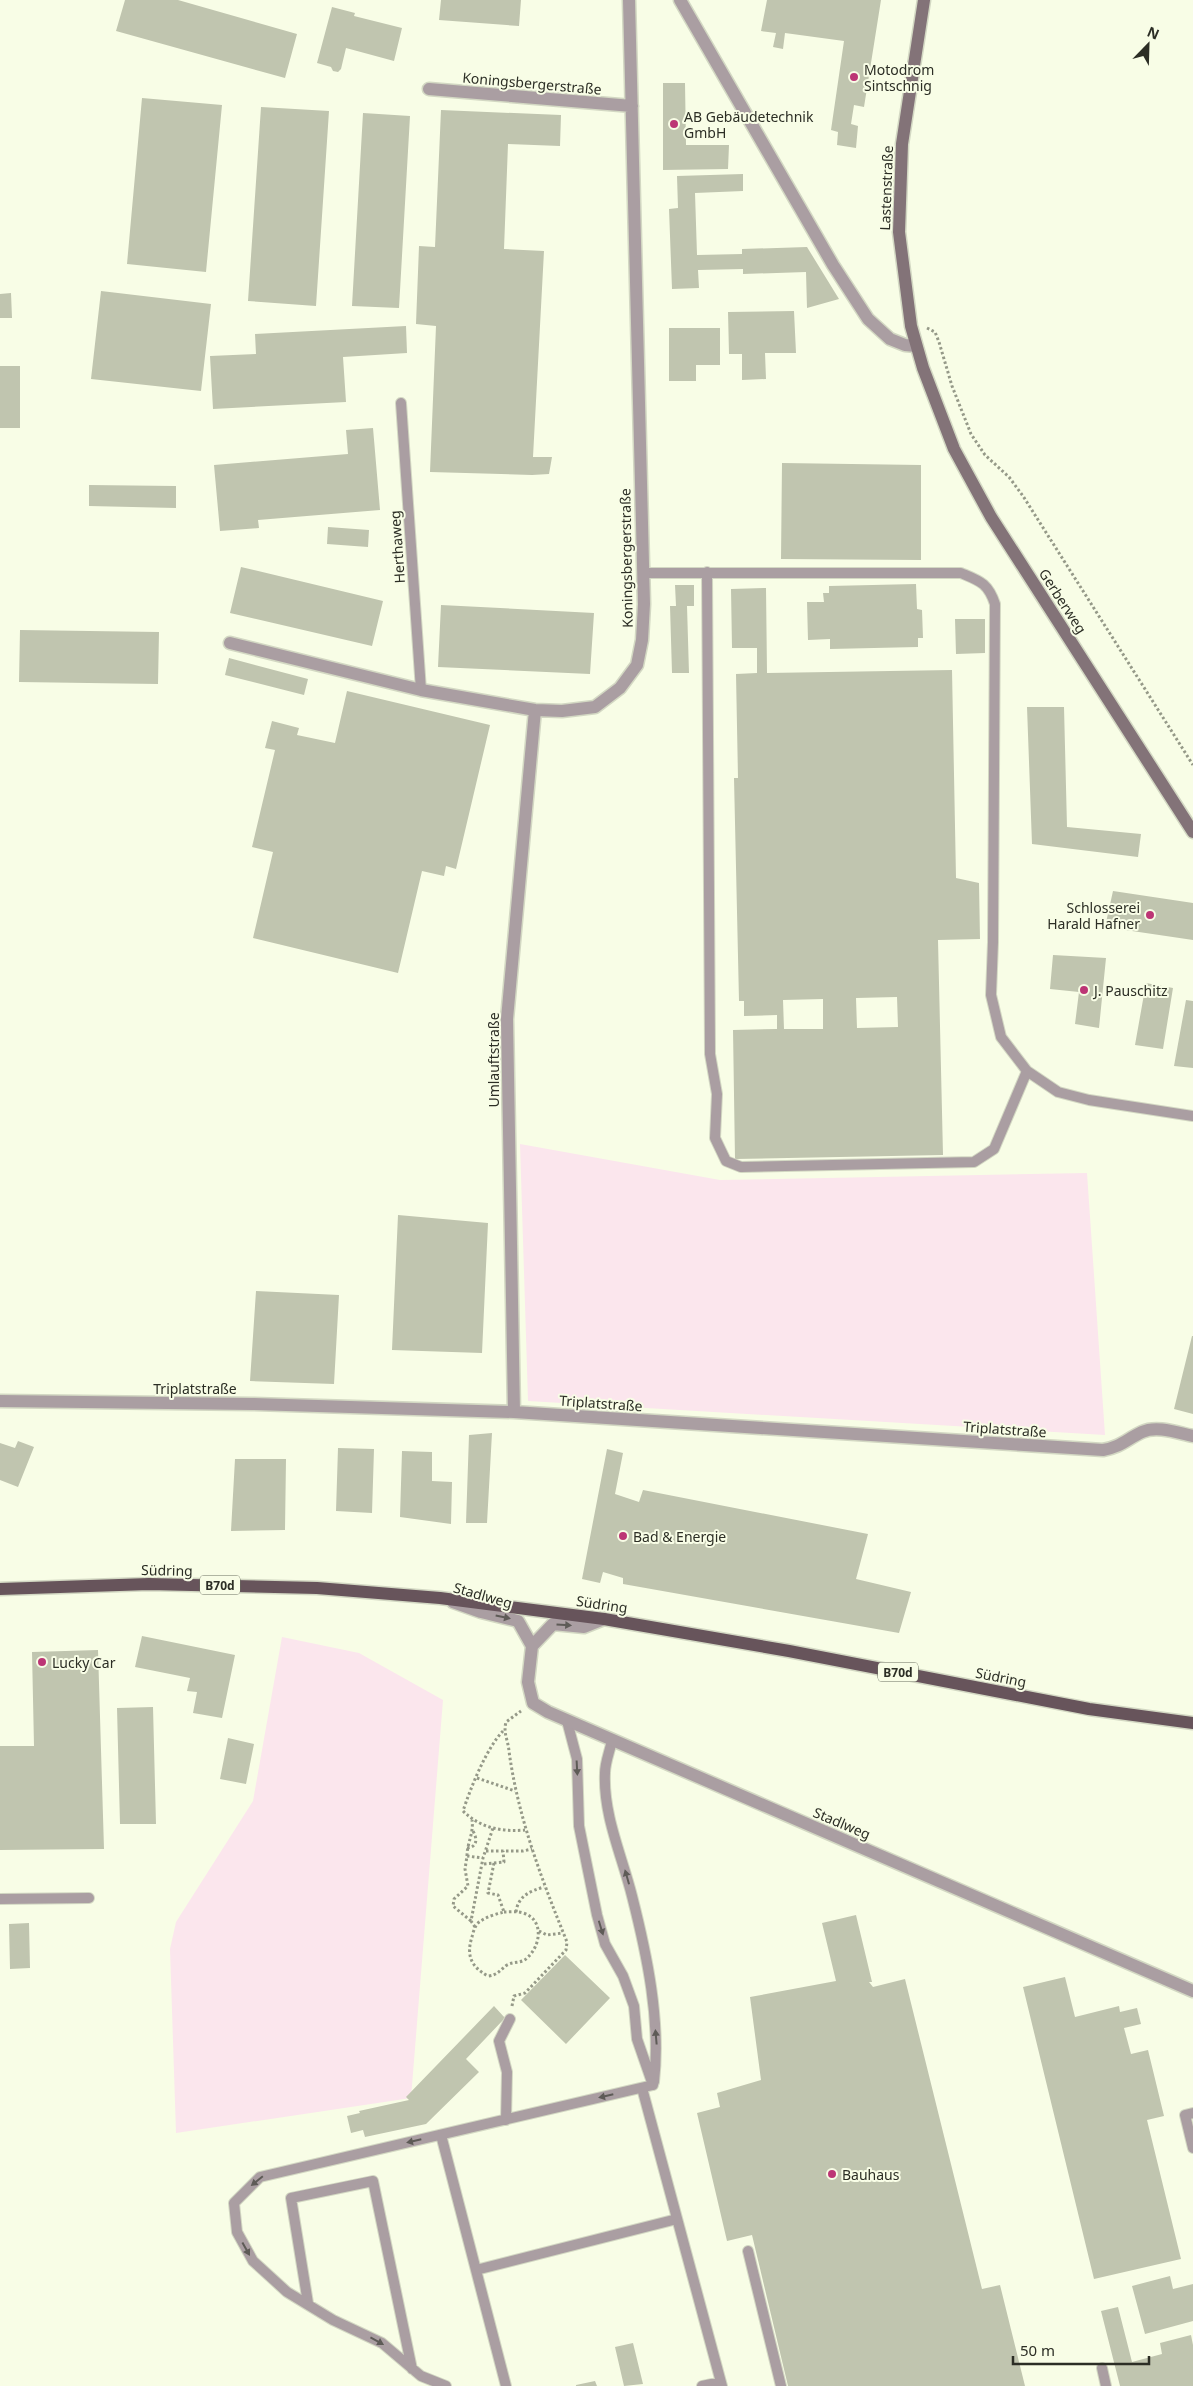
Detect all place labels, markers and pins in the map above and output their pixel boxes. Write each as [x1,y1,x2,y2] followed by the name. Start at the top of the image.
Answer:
[864,60,934,95] place label: Motodrom Sintschnig
[848,71,860,83] marker: Motodrom Sintschnig
[684,107,814,142] place label: AB Gebäudetechnik GmbH
[668,118,680,130] marker: AB Gebäudetechnik GmbH
[1047,898,1140,933] place label: Schlosserei Harald Hafner
[1144,909,1156,921] marker: Schlosserei Harald Hafner
[1092,981,1168,1000] place label: J. Pauschitz
[1078,984,1090,996] marker: J. Pauschitz
[633,1527,726,1546] place label: Bad & Energie
[617,1530,629,1542] marker: Bad & Energie
[52,1653,116,1672] place label: Lucky Car
[36,1656,48,1668] marker: Lucky Car
[842,2165,900,2184] place label: Bauhaus
[826,2168,838,2180] marker: Bauhaus

